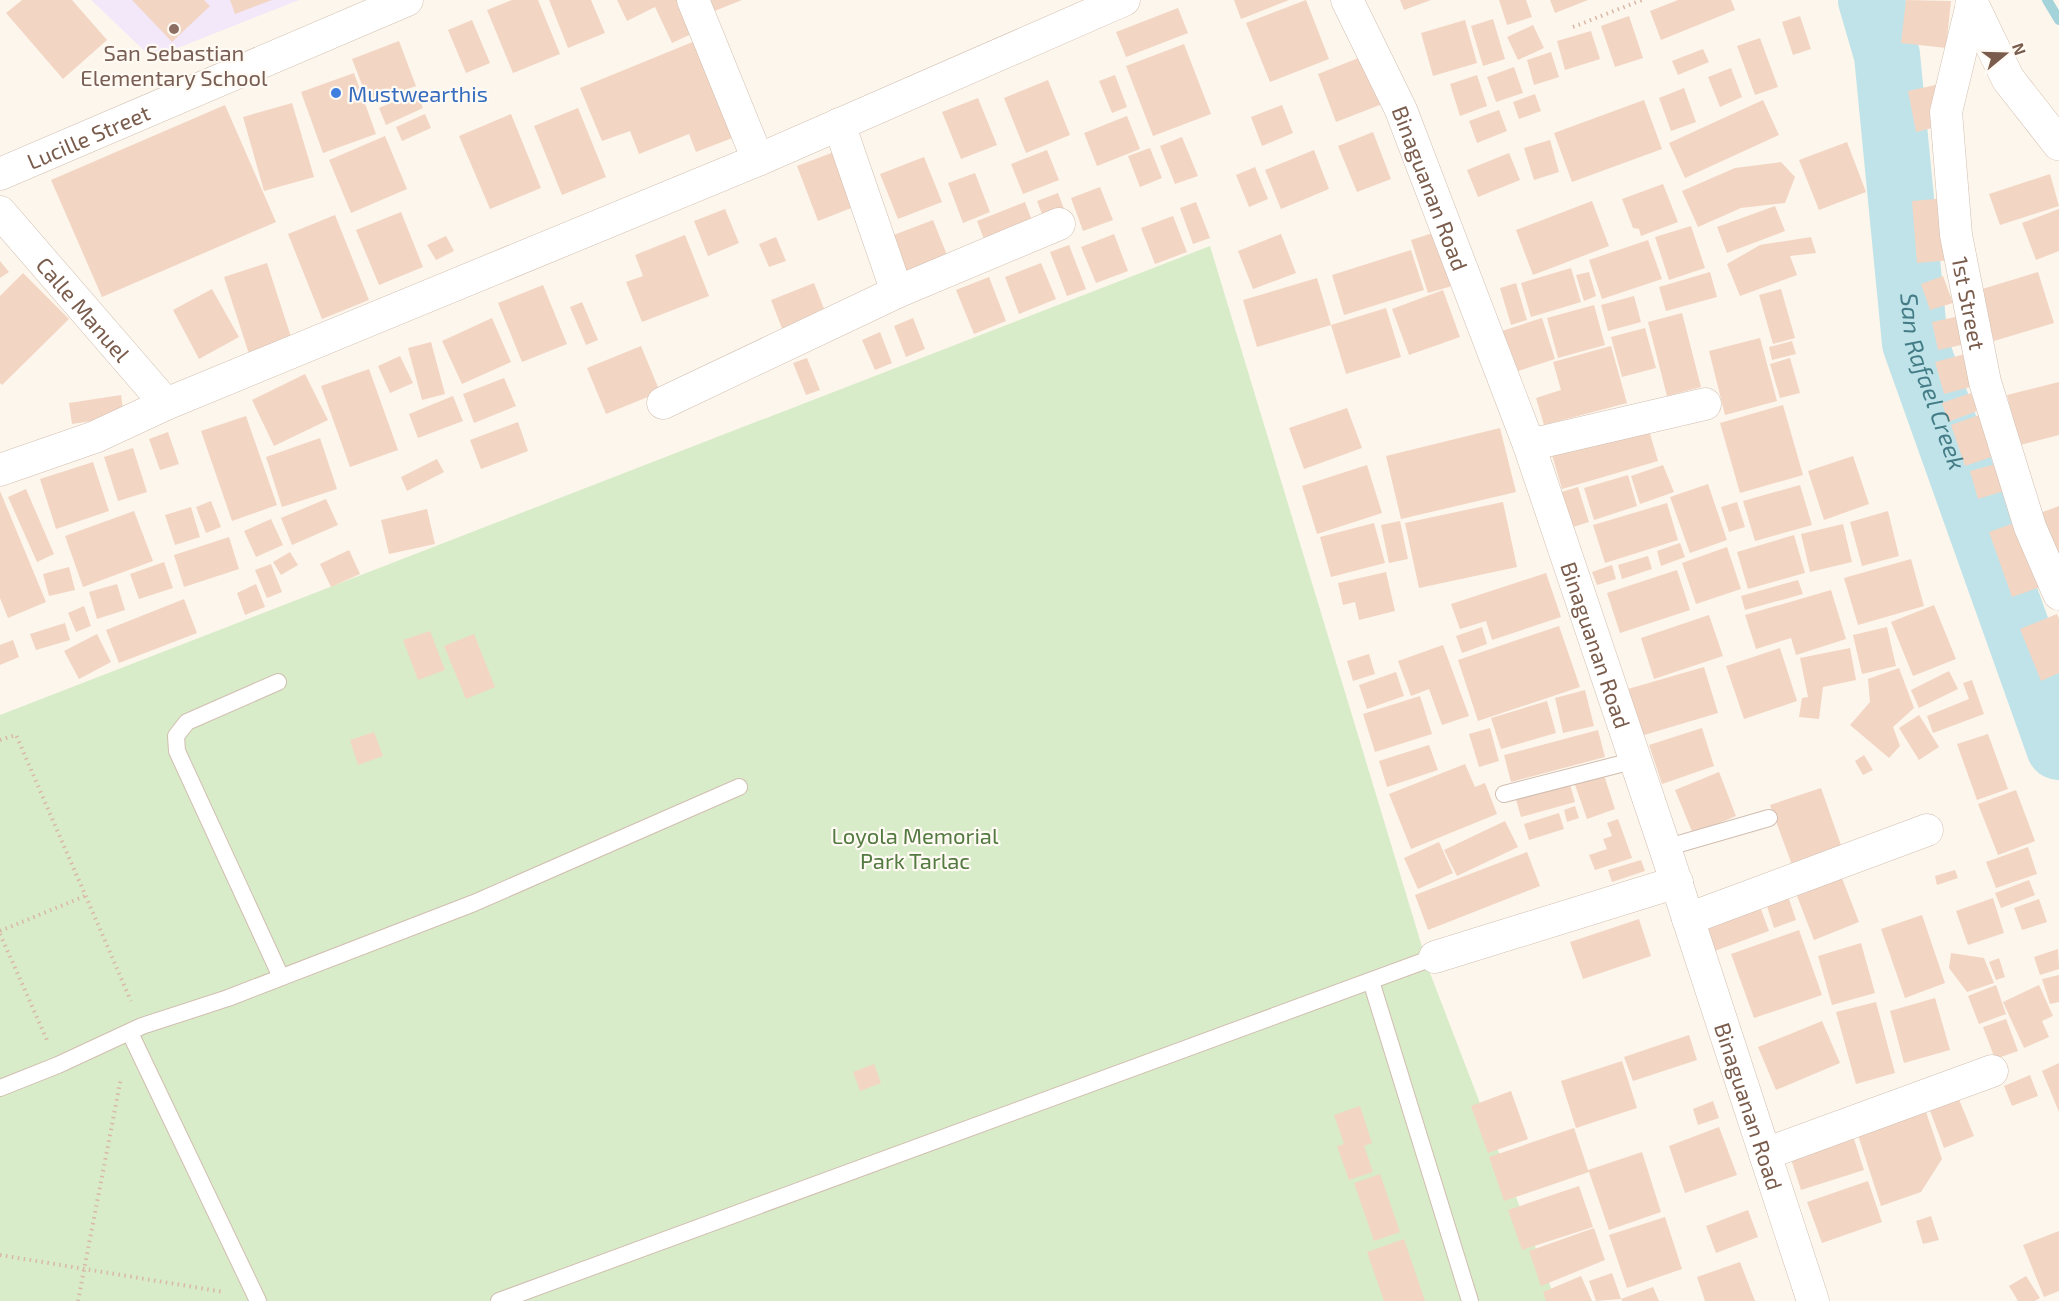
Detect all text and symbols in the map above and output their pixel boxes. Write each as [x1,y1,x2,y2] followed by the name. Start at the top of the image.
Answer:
[167,22,181,36] marker: San Sebastian Elementary School
[1975,24,2035,84] north arrow
[80,39,268,90] place label: San Sebastian Elementary School
[2009,40,2031,58] text: N
[348,80,488,106] place label: Mustwearthis
[329,86,343,100] marker: Mustwearthis
[23,99,154,174] street label: Lucille Street
[1388,102,1474,274] street label: Binaguanan Road
[32,251,136,367] street label: Calle Manuel
[1948,254,1991,352] street label: 1st Street
[1896,291,1973,473] water label: San Rafael Creek
[1556,558,1637,731] street label: Binaguanan Road
[832,822,999,873] park label: Loyola Memorial Park Tarlac
[1710,1019,1789,1193] street label: Binaguanan Road

